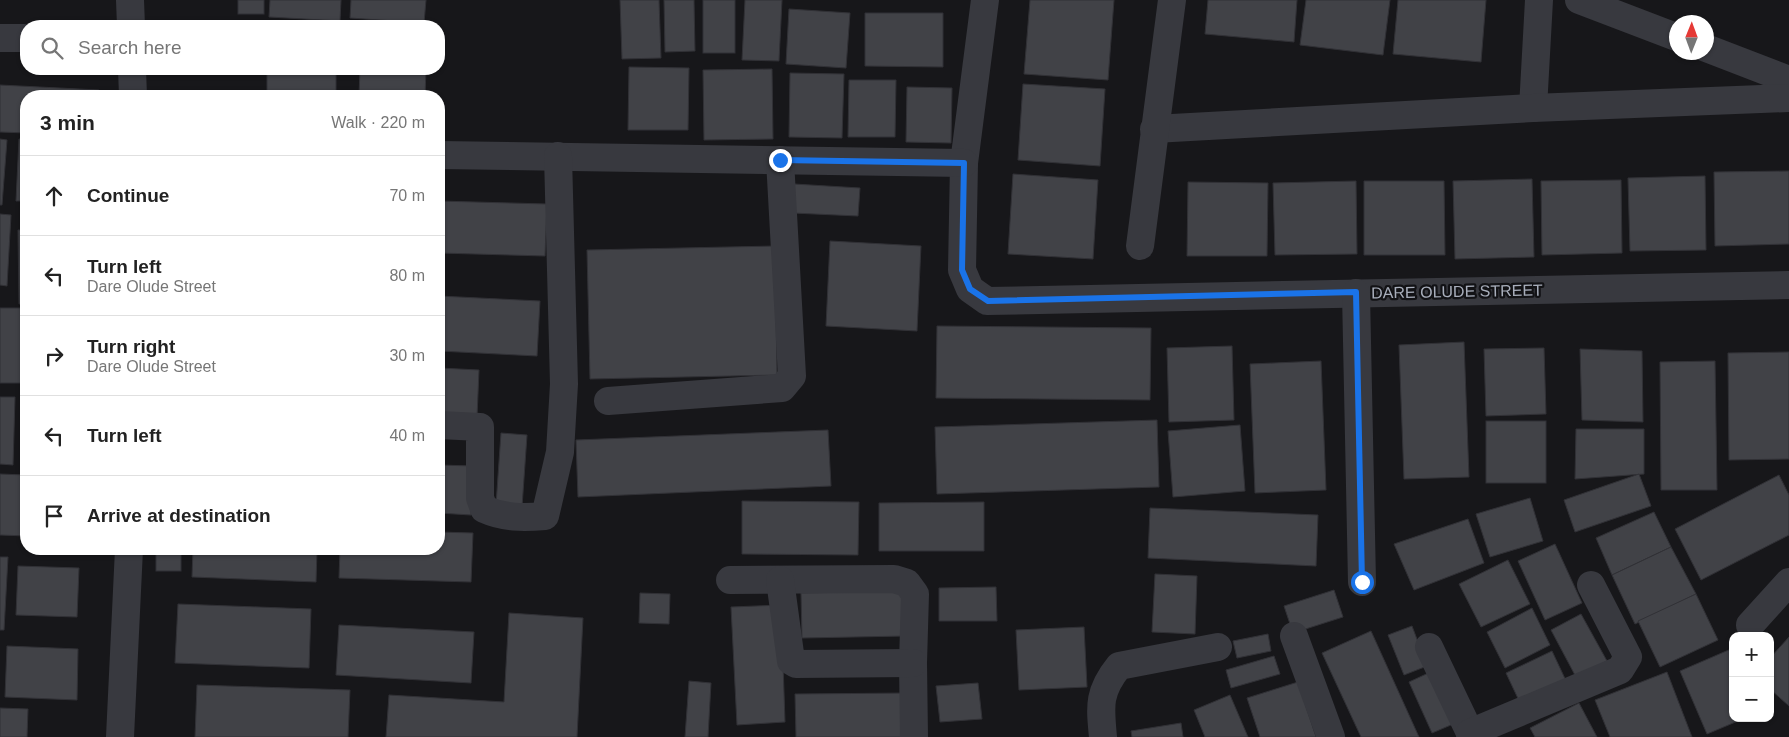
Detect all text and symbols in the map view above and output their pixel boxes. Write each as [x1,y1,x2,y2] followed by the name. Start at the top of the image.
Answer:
[1669,15,1714,60] north arrow
[20,20,445,75] search box
[38,34,66,62] icon: search
[78,37,182,58] text: Search here
[40,111,95,134] text: 3 min
[331,114,425,131] text: Walk · 220 m
[769,149,792,172] route end
[40,182,68,210] icon: ahead
[87,185,169,206] text: Continue
[389,187,425,204] text: 70 m
[87,256,162,277] text: Turn left
[40,262,68,290] icon: left
[389,267,425,284] text: 80 m
[87,278,216,295] text: Dare Olude Street
[1371,282,1543,301] street label: DARE OLUDE STREET
[87,336,175,357] text: Turn right
[40,342,68,370] icon: right
[389,347,425,364] text: 30 m
[87,358,216,375] text: Dare Olude Street
[40,422,68,450] icon: left
[87,425,162,446] text: Turn left
[389,427,425,444] text: 40 m
[40,502,68,530] icon: arrive
[87,505,271,526] text: Arrive at destination
[1351,571,1374,594] route start
[1729,632,1774,722] map controls
[1729,632,1774,677] button: +
[1729,677,1774,722] button: −

